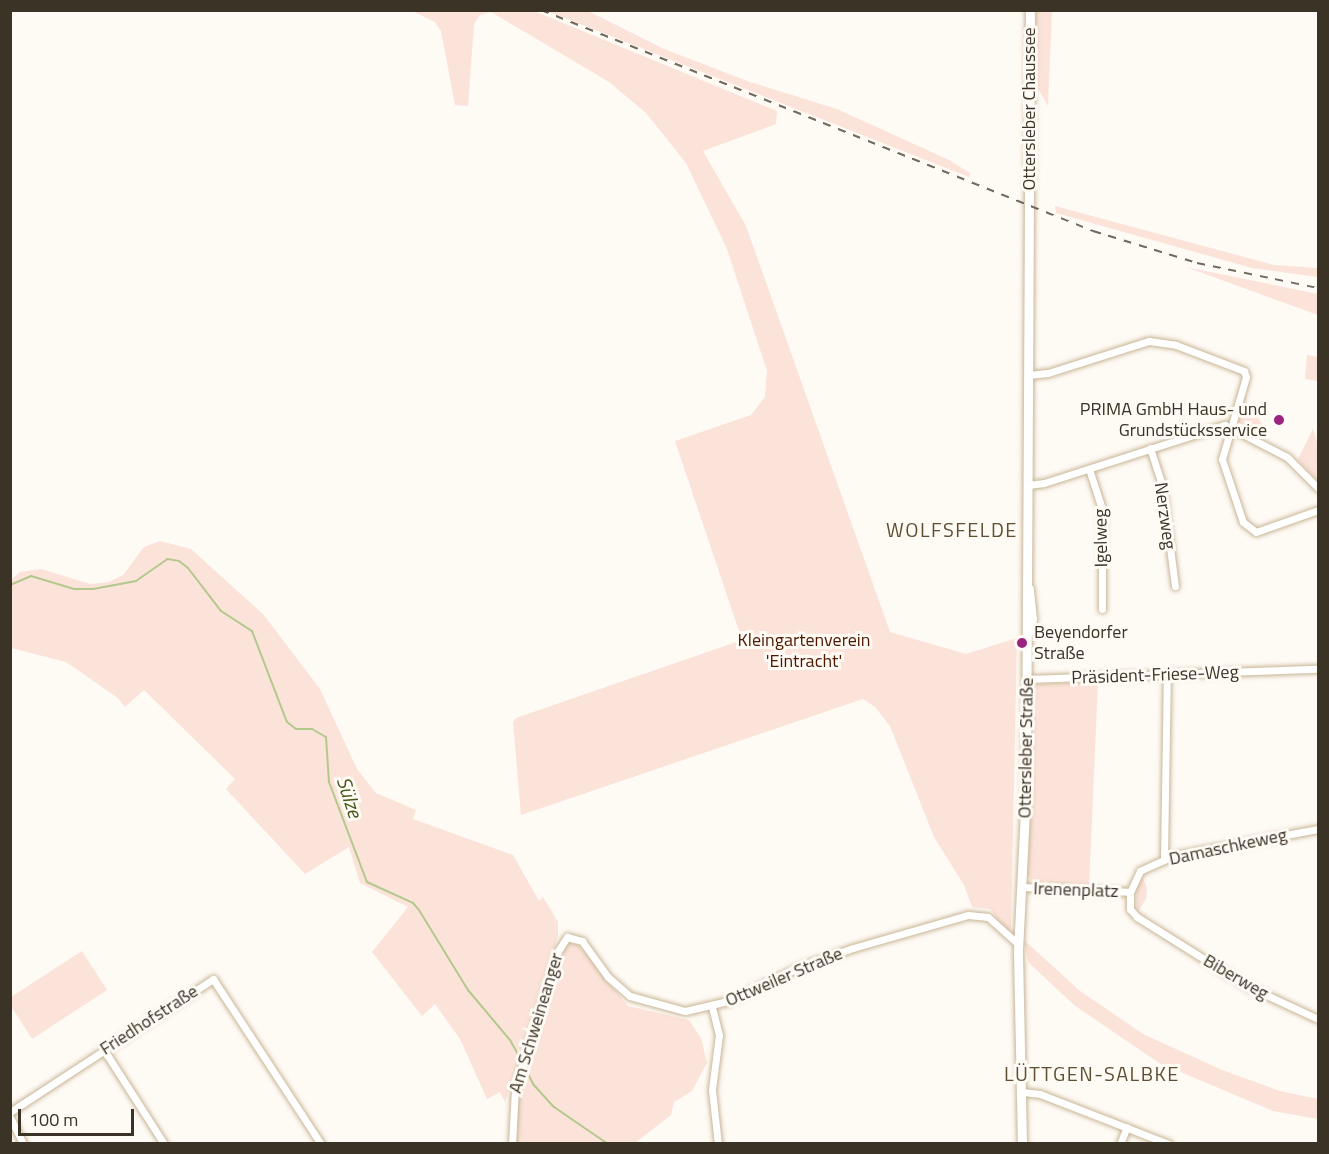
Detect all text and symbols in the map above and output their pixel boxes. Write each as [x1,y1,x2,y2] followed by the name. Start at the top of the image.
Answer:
[1018,27,1040,191] street label: Ottersleber Chaussee
[1080,399,1267,442] place label: PRIMA GmbH Haus- und Grundstücksservice
[1272,413,1286,427] marker: PRIMA GmbH Haus- und Grundstücksservice
[1150,481,1180,551] street label: Nerzweg
[1090,508,1112,568] street label: Igelweg
[886,517,1018,541] district label: WOLFSFELDE
[1034,622,1128,664] place label: Beyendorfer Straße
[738,630,870,672] park label: Kleingartenverein 'Eintracht'
[1015,636,1029,650] marker: Beyendorfer Straße
[1071,661,1239,689] street label: Präsident-Friese-Weg
[1014,677,1038,819] street label: Ottersleber Straße
[332,773,368,821] water label: Sülze
[1167,824,1289,870] street label: Damaschkeweg
[1033,878,1119,902] street label: Irenenplatz
[722,943,846,1011] street label: Ottweiler Straße
[504,950,568,1096] street label: Am Schweineanger
[1200,950,1272,1004] street label: Biberweg
[96,980,202,1060] street label: Friedhofstraße
[1004,1061,1180,1085] district label: LÜTTGEN-SALBKE
[21,1097,136,1135] scale bar
[29,1106,78,1133] text: 100 m

